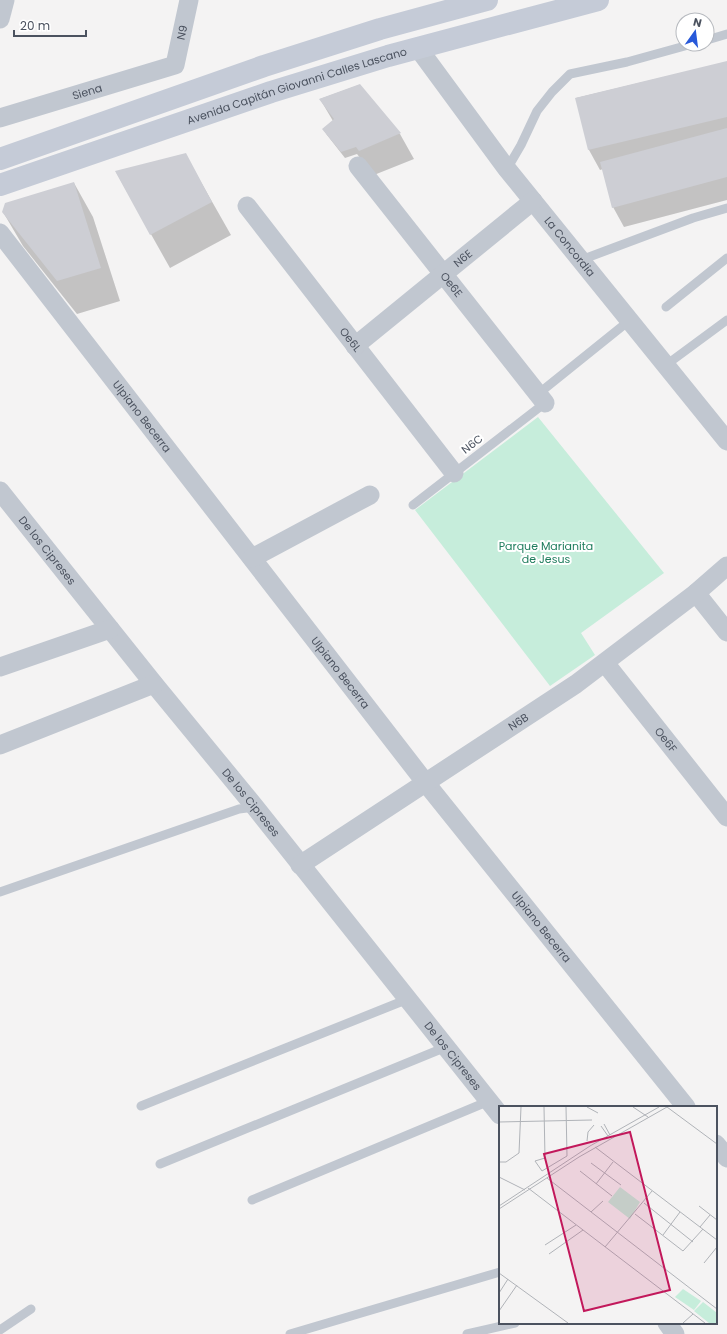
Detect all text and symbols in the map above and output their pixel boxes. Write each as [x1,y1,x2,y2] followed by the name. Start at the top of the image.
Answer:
[14,12,86,38] scale bar
[675,12,715,52] north arrow
[691,14,703,31] text: N
[20,17,50,34] text: 20 m
[173,24,191,41] street label: N9
[185,43,409,128] street label: Avenida Capitán Giovanni Calles Lascano
[70,80,104,104] street label: Siena
[541,213,599,280] street label: La Concordia
[450,246,476,271] street label: N6E
[437,269,467,301] street label: Oe6E
[336,324,365,355] street label: Oe6L
[109,377,175,456] street label: Ulpiano Becerra
[458,431,486,457] street label: N6C
[15,513,80,588] street label: De los Cipreses
[499,538,593,567] park label: Parque Marianita de Jesus
[307,633,373,712] street label: Ulpiano Becerra
[505,709,532,734] street label: N6B
[651,724,681,756] street label: Oe6F
[218,765,284,840] street label: De los Cipreses
[508,888,575,966] street label: Ulpiano Becerra
[421,1018,485,1094] street label: De los Cipreses
[499,1106,717,1324] inset map

